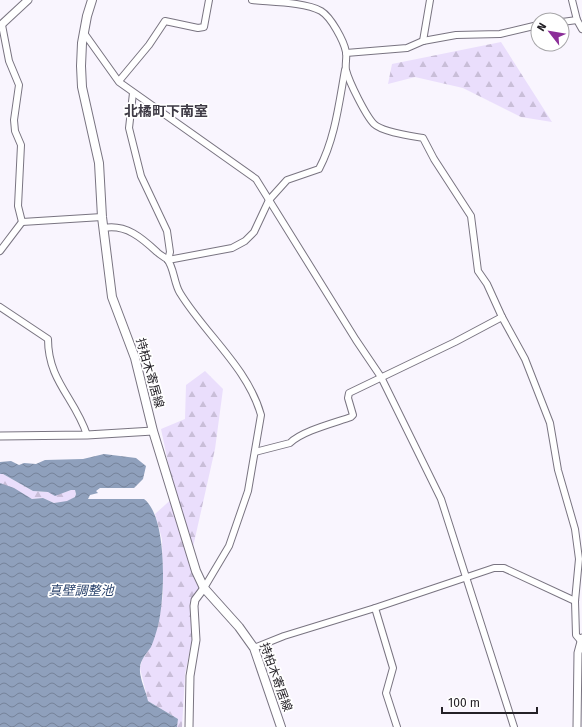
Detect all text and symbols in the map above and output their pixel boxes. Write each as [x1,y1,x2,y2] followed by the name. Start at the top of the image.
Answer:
[530,12,570,52] north arrow
[534,21,549,34] text: N
[124,103,208,120] district label: 北橘町下南室
[133,336,167,410] street label: 持柏木寄居線
[48,583,115,598] water label: 真壁調整池
[257,641,295,713] street label: 持柏木寄居線
[442,689,537,715] scale bar
[448,696,480,710] text: 100 m

